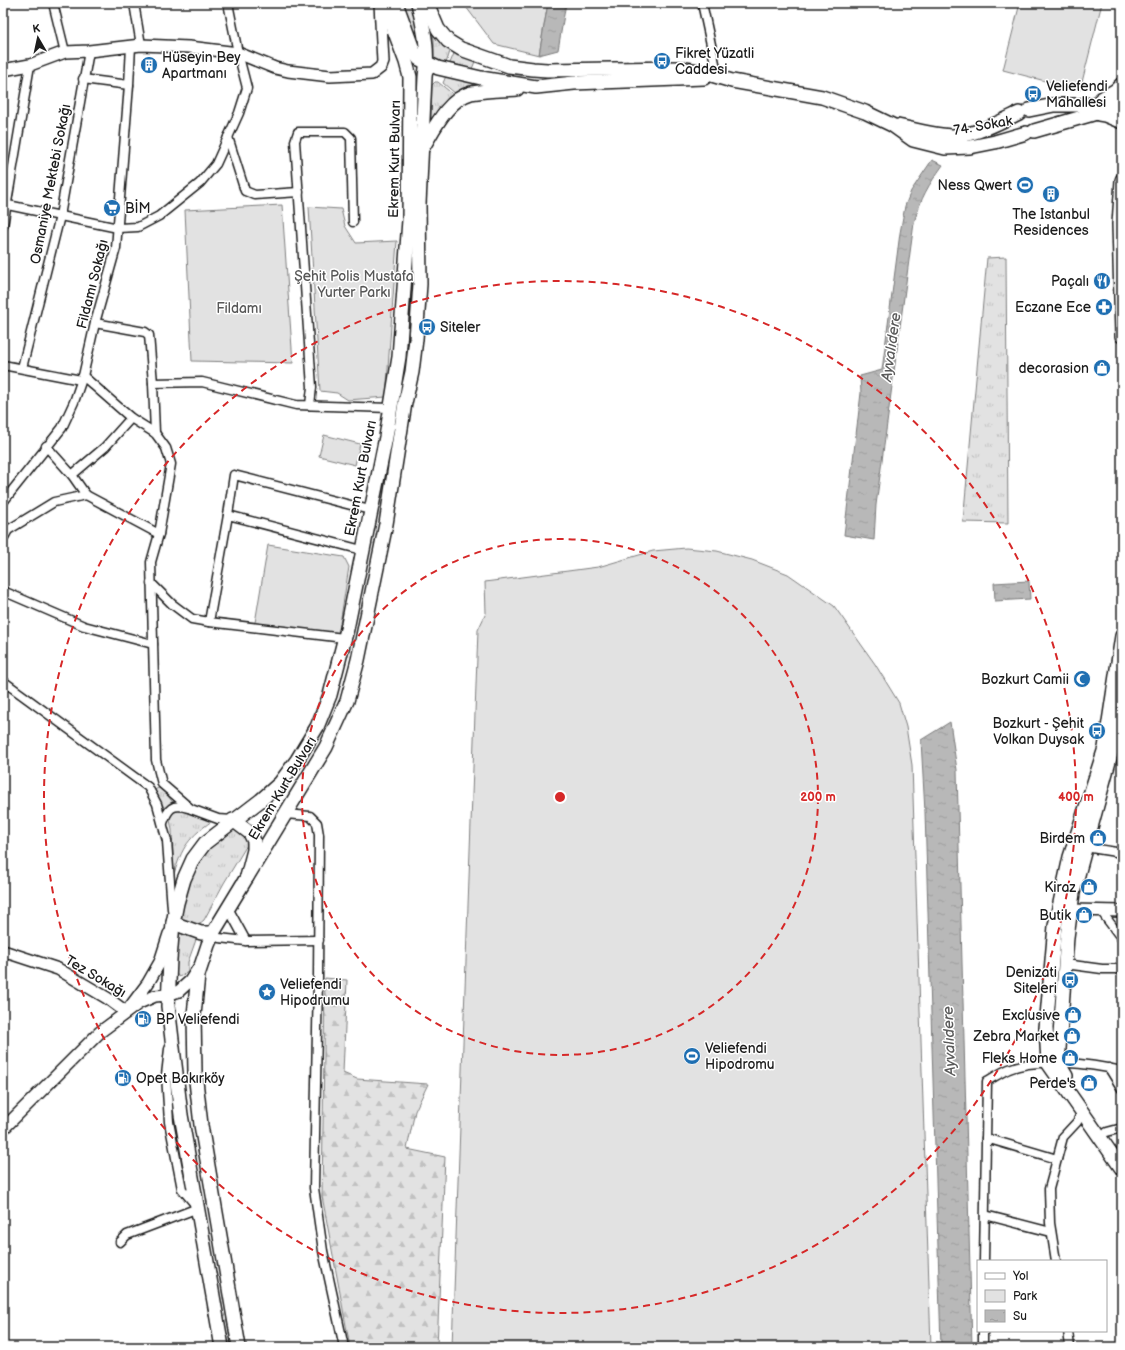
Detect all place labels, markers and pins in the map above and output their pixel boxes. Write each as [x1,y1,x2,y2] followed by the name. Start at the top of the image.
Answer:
[675,45,754,78] place label: Fikret Yüzatli Caddesi
[162,49,241,82] place label: Hüseyin Bey Apartmanı
[652,51,672,71] bus stop icon: Fikret Yüzatli Caddesi
[139,55,159,75] building icon: Hüseyin Bey Apartmanı
[1046,78,1108,111] place label: Veliefendi Mahallesi
[1023,84,1043,104] bus stop icon: Veliefendi Mahallesi
[1015,175,1035,195] sports icon: Ness Qwert
[938,177,1013,194] place label: Ness Qwert
[1041,184,1061,204] building icon: The Istanbul Residences
[102,198,122,218] supermarket icon: BİM
[125,199,151,217] place label: BİM
[1012,206,1090,239] place label: The Istanbul Residences
[1092,271,1112,291] restaurant icon: Paçalı
[1051,273,1089,290] place label: Paçalı
[1094,297,1114,317] pharmacy icon: Eczane Ece
[1015,299,1091,316] place label: Eczane Ece
[417,317,437,337] bus stop icon: Siteler
[440,319,481,336] place label: Siteler
[1092,358,1112,378] shop icon: decorasion
[1019,360,1089,377] place label: decorasion
[1072,669,1092,689] mosque icon: Bozkurt Camii
[981,671,1069,688] place label: Bozkurt Camii
[992,715,1085,748] place label: Bozkurt - Şehit Volkan Duysak
[1087,721,1107,741] bus stop icon: Bozkurt - Şehit Volkan Duysak
[553,790,567,804] centre of rings
[1088,828,1108,848] shop icon: Birdem
[1039,830,1085,847] place label: Birdem
[1079,877,1099,897] shop icon: Kiraz
[1044,879,1076,896] place label: Kiraz
[1074,905,1094,925] shop icon: Butik
[1039,907,1071,924] place label: Butik
[1005,964,1057,997] place label: Denizati Siteleri
[1060,970,1080,990] bus stop icon: Denizati Siteleri
[280,976,350,1009] place label: Veliefendi Hipodrumu
[257,982,277,1002] place icon: Veliefendi Hipodrumu
[1063,1005,1083,1025] shop icon: Exclusive
[1002,1007,1060,1024] place label: Exclusive
[133,1009,153,1029] fuel station icon: BP Veliefendi
[156,1011,240,1028] place label: BP Veliefendi
[1062,1026,1082,1046] shop icon: Zebra Market
[972,1028,1060,1045] place label: Zebra Market
[705,1040,775,1073] place label: Veliefendi Hipodromu
[682,1046,702,1066] sports icon: Veliefendi Hipodromu
[1060,1048,1080,1068] shop icon: Fleks Home
[982,1050,1057,1067] place label: Fleks Home
[113,1068,133,1088] fuel station icon: Opet Bakırköy
[136,1070,225,1087] place label: Opet Bakırköy
[1079,1073,1099,1093] shop icon: Perde's
[1029,1075,1076,1092] place label: Perde's

